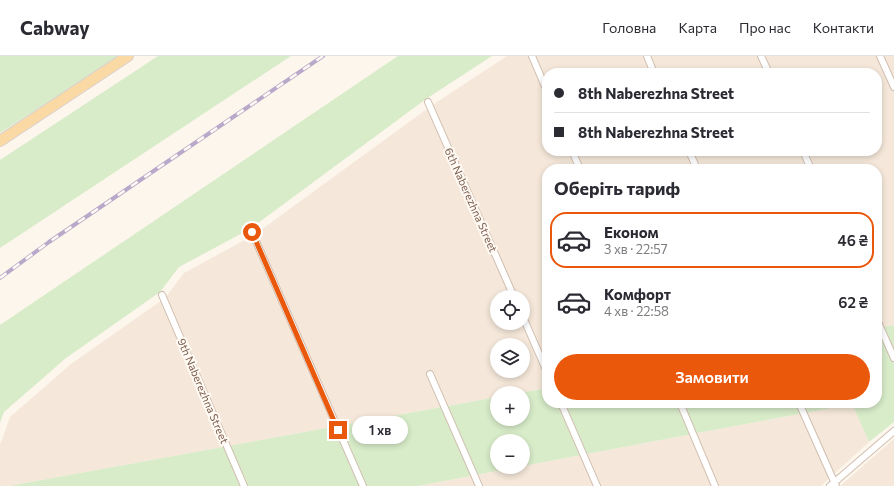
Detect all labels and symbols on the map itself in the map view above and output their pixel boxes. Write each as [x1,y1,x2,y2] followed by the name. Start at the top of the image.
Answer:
[443,146,501,254] street label: 6th Naberezhna Street
[243,223,261,241] route start
[175,336,232,446] street label: 9th Naberezhna Street
[352,416,408,444] callout: 1 хв
[329,421,347,439] route end

